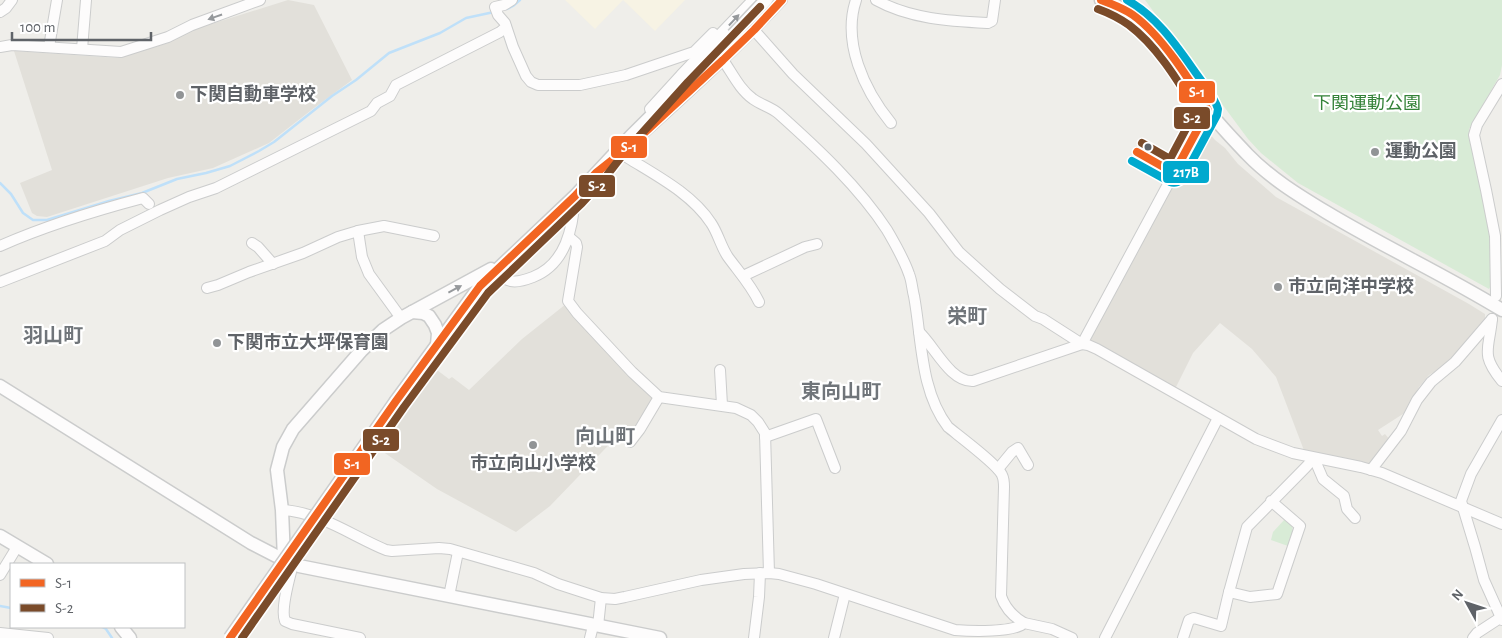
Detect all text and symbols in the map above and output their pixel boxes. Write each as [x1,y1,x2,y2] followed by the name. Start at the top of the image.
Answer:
[12,10,151,42] scale bar
[207,14,222,22] one-way arrow
[728,14,740,26] one-way arrow
[20,20,55,35] text: 100 m
[1178,80,1216,104] line badge: S-1
[190,84,316,104] place label: 下関自動車学校
[1189,86,1205,100] text: S-1
[174,89,186,101] marker: 下関自動車学校
[1313,94,1421,113] park label: 下関運動公園
[1173,106,1211,130] line badge: S-2
[1183,112,1201,126] text: S-2
[610,135,648,159] line badge: S-1
[621,141,637,155] text: S-1
[1385,141,1457,161] place label: 運動公園
[1143,142,1153,152] unlabelled marker
[1369,146,1381,158] marker: 運動公園
[1162,160,1210,184] line badge: 217B
[1173,166,1199,180] text: 217B
[578,174,616,198] line badge: S-2
[588,180,606,194] text: S-2
[1288,276,1414,296] place label: 市立向洋中学校
[1272,281,1284,293] marker: 市立向洋中学校
[448,285,462,293] one-way arrow
[947,306,987,327] district label: 栄町
[23,326,83,346] district label: 羽山町
[227,332,389,352] place label: 下関市立大坪保育園
[211,337,223,349] marker: 下関市立大坪保育園
[801,381,881,402] district label: 東向山町
[575,426,635,447] district label: 向山町
[362,428,400,452] line badge: S-2
[372,434,390,448] text: S-2
[527,439,539,451] marker: 市立向山小学校
[333,452,371,476] line badge: S-1
[470,453,596,473] place label: 市立向山小学校
[344,458,360,472] text: S-1
[10,563,185,628] legend
[55,576,72,591] text: S-1
[1442,578,1492,628] north arrow
[1449,587,1466,604] text: N
[55,601,74,616] text: S-2

